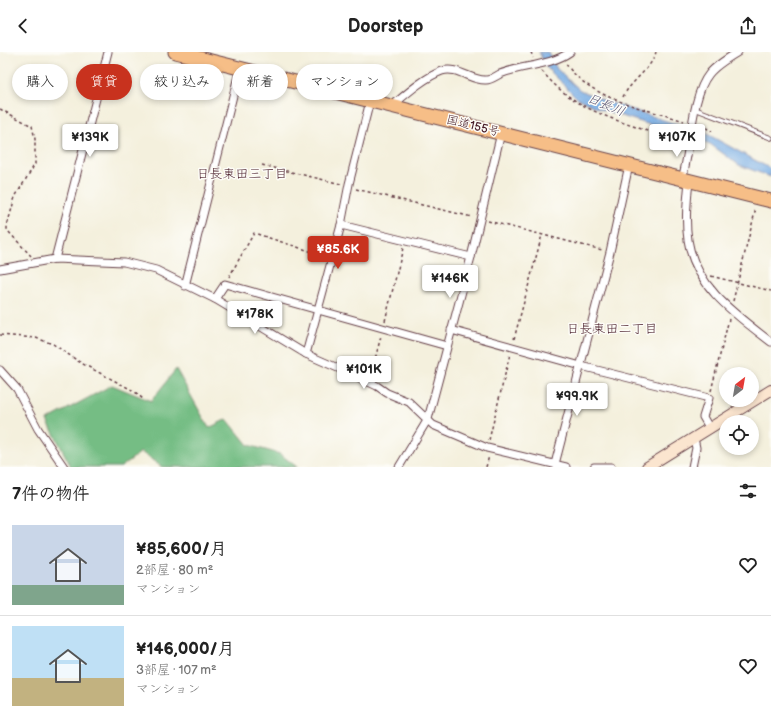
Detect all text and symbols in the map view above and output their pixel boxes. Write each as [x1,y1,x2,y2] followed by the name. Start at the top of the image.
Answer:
[12,15,34,37] icon: back
[737,15,759,37] icon: share
[348,16,423,37] text: Doorstep
[12,64,68,100] chip: 購入
[76,64,132,100] chip: 賃貸
[140,64,224,100] chip: 絞り込み
[232,64,288,100] chip: 新着
[296,64,393,100] chip: マンション
[585,90,627,120] water label: 日長川
[445,112,501,140] street label: 国道155号
[62,124,118,158] pin: ¥139K
[649,124,705,158] pin: ¥107K
[71,129,109,145] text: ¥139K
[658,129,696,145] text: ¥107K
[196,166,288,182] district label: 日長東田三丁目
[305,236,371,270] pin: ¥85.6K
[317,241,359,257] text: ¥85.6K
[422,265,478,299] pin: ¥146K
[431,270,469,286] text: ¥146K
[227,301,283,335] pin: ¥178K
[236,306,274,322] text: ¥178K
[566,321,658,337] district label: 日長東田二丁目
[336,356,392,390] pin: ¥101K
[346,361,382,377] text: ¥101K
[719,367,759,407] north arrow
[719,367,759,455] map controls
[544,383,610,417] pin: ¥99.9K
[556,388,598,404] text: ¥99.9K
[719,415,759,455] button: locate
[737,480,759,502] icon: filters
[12,484,89,504] text: 7件の物件
[136,539,227,559] text: ¥85,600/月
[44,541,92,589] icon: home
[737,554,759,576] icon: heart
[136,562,213,578] text: 2部屋 · 80 m²
[136,581,200,597] text: マンション
[136,639,235,659] text: ¥146,000/月
[44,642,92,690] icon: home
[737,655,759,677] icon: heart
[136,662,217,678] text: 3部屋 · 107 m²
[136,681,200,697] text: マンション

